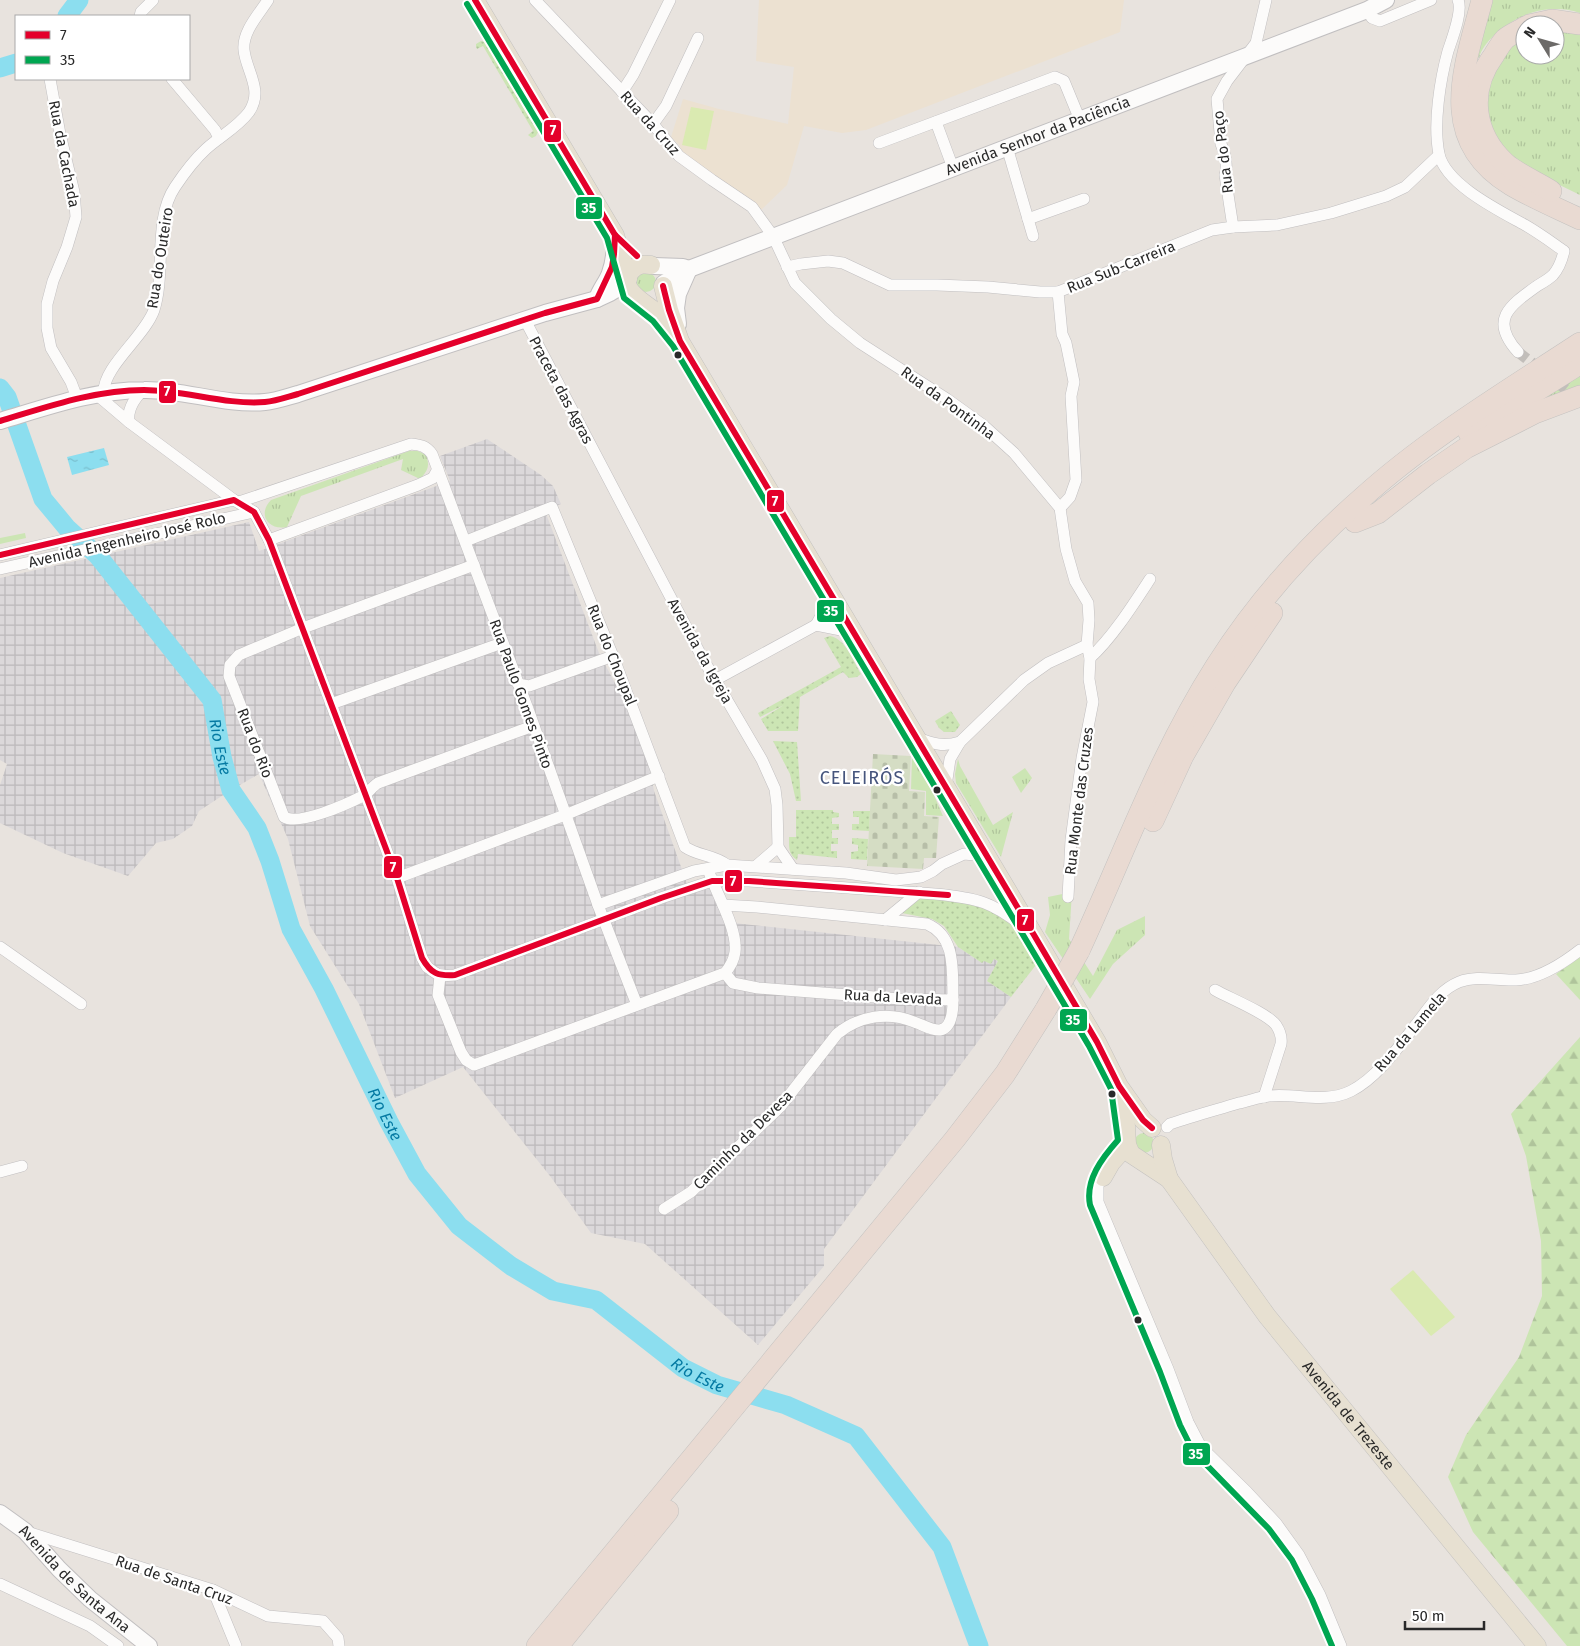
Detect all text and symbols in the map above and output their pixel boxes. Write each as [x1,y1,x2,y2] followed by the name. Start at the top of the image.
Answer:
[15,15,190,80] legend
[1515,15,1565,65] north arrow
[1520,24,1540,41] text: N
[60,26,67,44] text: 7
[60,51,75,69] text: 35
[616,87,684,159] street label: Rua da Cruz
[943,92,1133,179] street label: Avenida Senhor da Paciência
[45,99,83,209] street label: Rua da Cachada
[1209,110,1237,194] street label: Rua do Paço
[543,119,562,143] line badge: 7
[550,122,557,139] text: 7
[575,196,603,220] line badge: 35
[581,200,597,217] text: 35
[143,206,177,310] street label: Rua do Outeiro
[1064,237,1178,297] street label: Rua Sub-Carreira
[525,333,597,447] street label: Praceta das Agras
[673,350,683,360] unlabelled marker
[897,363,999,443] street label: Rua da Pontinha
[158,380,177,404] line badge: 7
[164,383,171,400] text: 7
[766,489,785,513] line badge: 7
[772,493,779,510] text: 7
[27,509,227,571] street label: Avenida Engenheiro José Rolo
[664,595,736,707] street label: Avenida da Igreja
[816,599,845,623] line badge: 35
[584,602,641,709] street label: Rua do Choupal
[823,603,839,620] text: 35
[486,617,556,771] street label: Rua Paulo Gomes Pinto
[233,705,277,781] street label: Rua do Rio
[206,717,236,777] water label: Rio Este
[1061,726,1097,876] street label: Rua Monte das Cruzes
[820,767,904,789] district label: CELEIRÓS
[932,785,942,795] unlabelled marker
[383,855,403,879] line badge: 7
[390,859,397,876] text: 7
[724,869,743,893] line badge: 7
[730,873,737,890] text: 7
[1016,908,1035,932] line badge: 7
[1022,912,1029,929] text: 7
[843,985,943,1009] street label: Rua da Levada
[1370,988,1450,1076] street label: Rua da Lamela
[1059,1008,1088,1032] line badge: 35
[1065,1012,1081,1029] text: 35
[364,1084,407,1144] water label: Rio Este
[690,1087,796,1193] street label: Caminho da Devesa
[1107,1089,1117,1099] unlabelled marker
[1133,1315,1143,1325] unlabelled marker
[668,1353,726,1396] water label: Rio Este
[1299,1357,1398,1474] street label: Avenida de Trezeste
[1182,1442,1211,1466] line badge: 35
[1188,1446,1204,1463] text: 35
[16,1521,134,1637] street label: Avenida de Santa Ana
[113,1551,235,1609] street label: Rua de Santa Cruz
[1405,1598,1484,1630] scale bar
[1412,1607,1445,1625] text: 50 m

